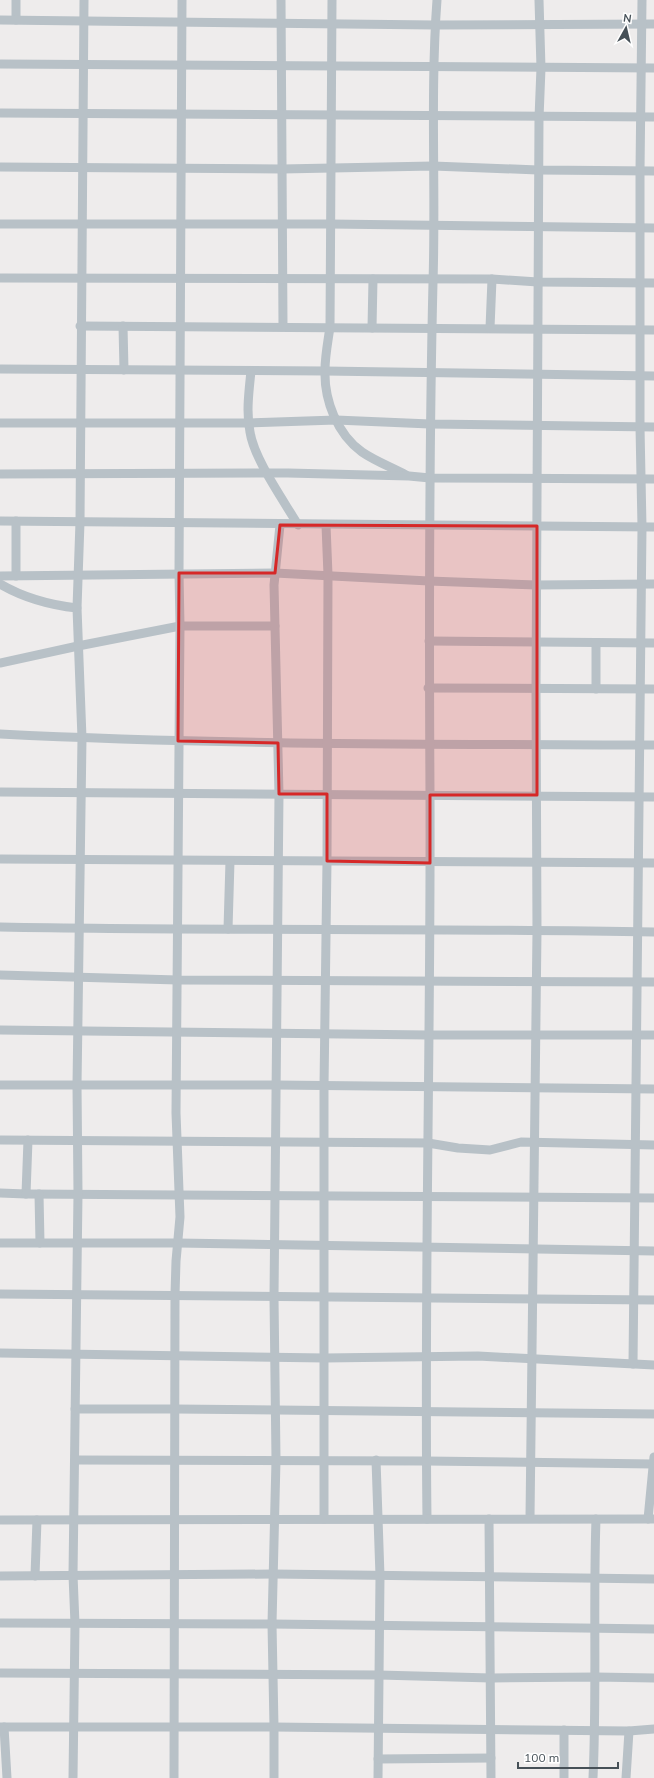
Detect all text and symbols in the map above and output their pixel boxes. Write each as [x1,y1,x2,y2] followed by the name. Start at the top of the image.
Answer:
[606,8,646,48] north arrow
[622,11,632,26] text: N
[518,1744,618,1770] scale bar
[524,1750,559,1765] text: 100 m

